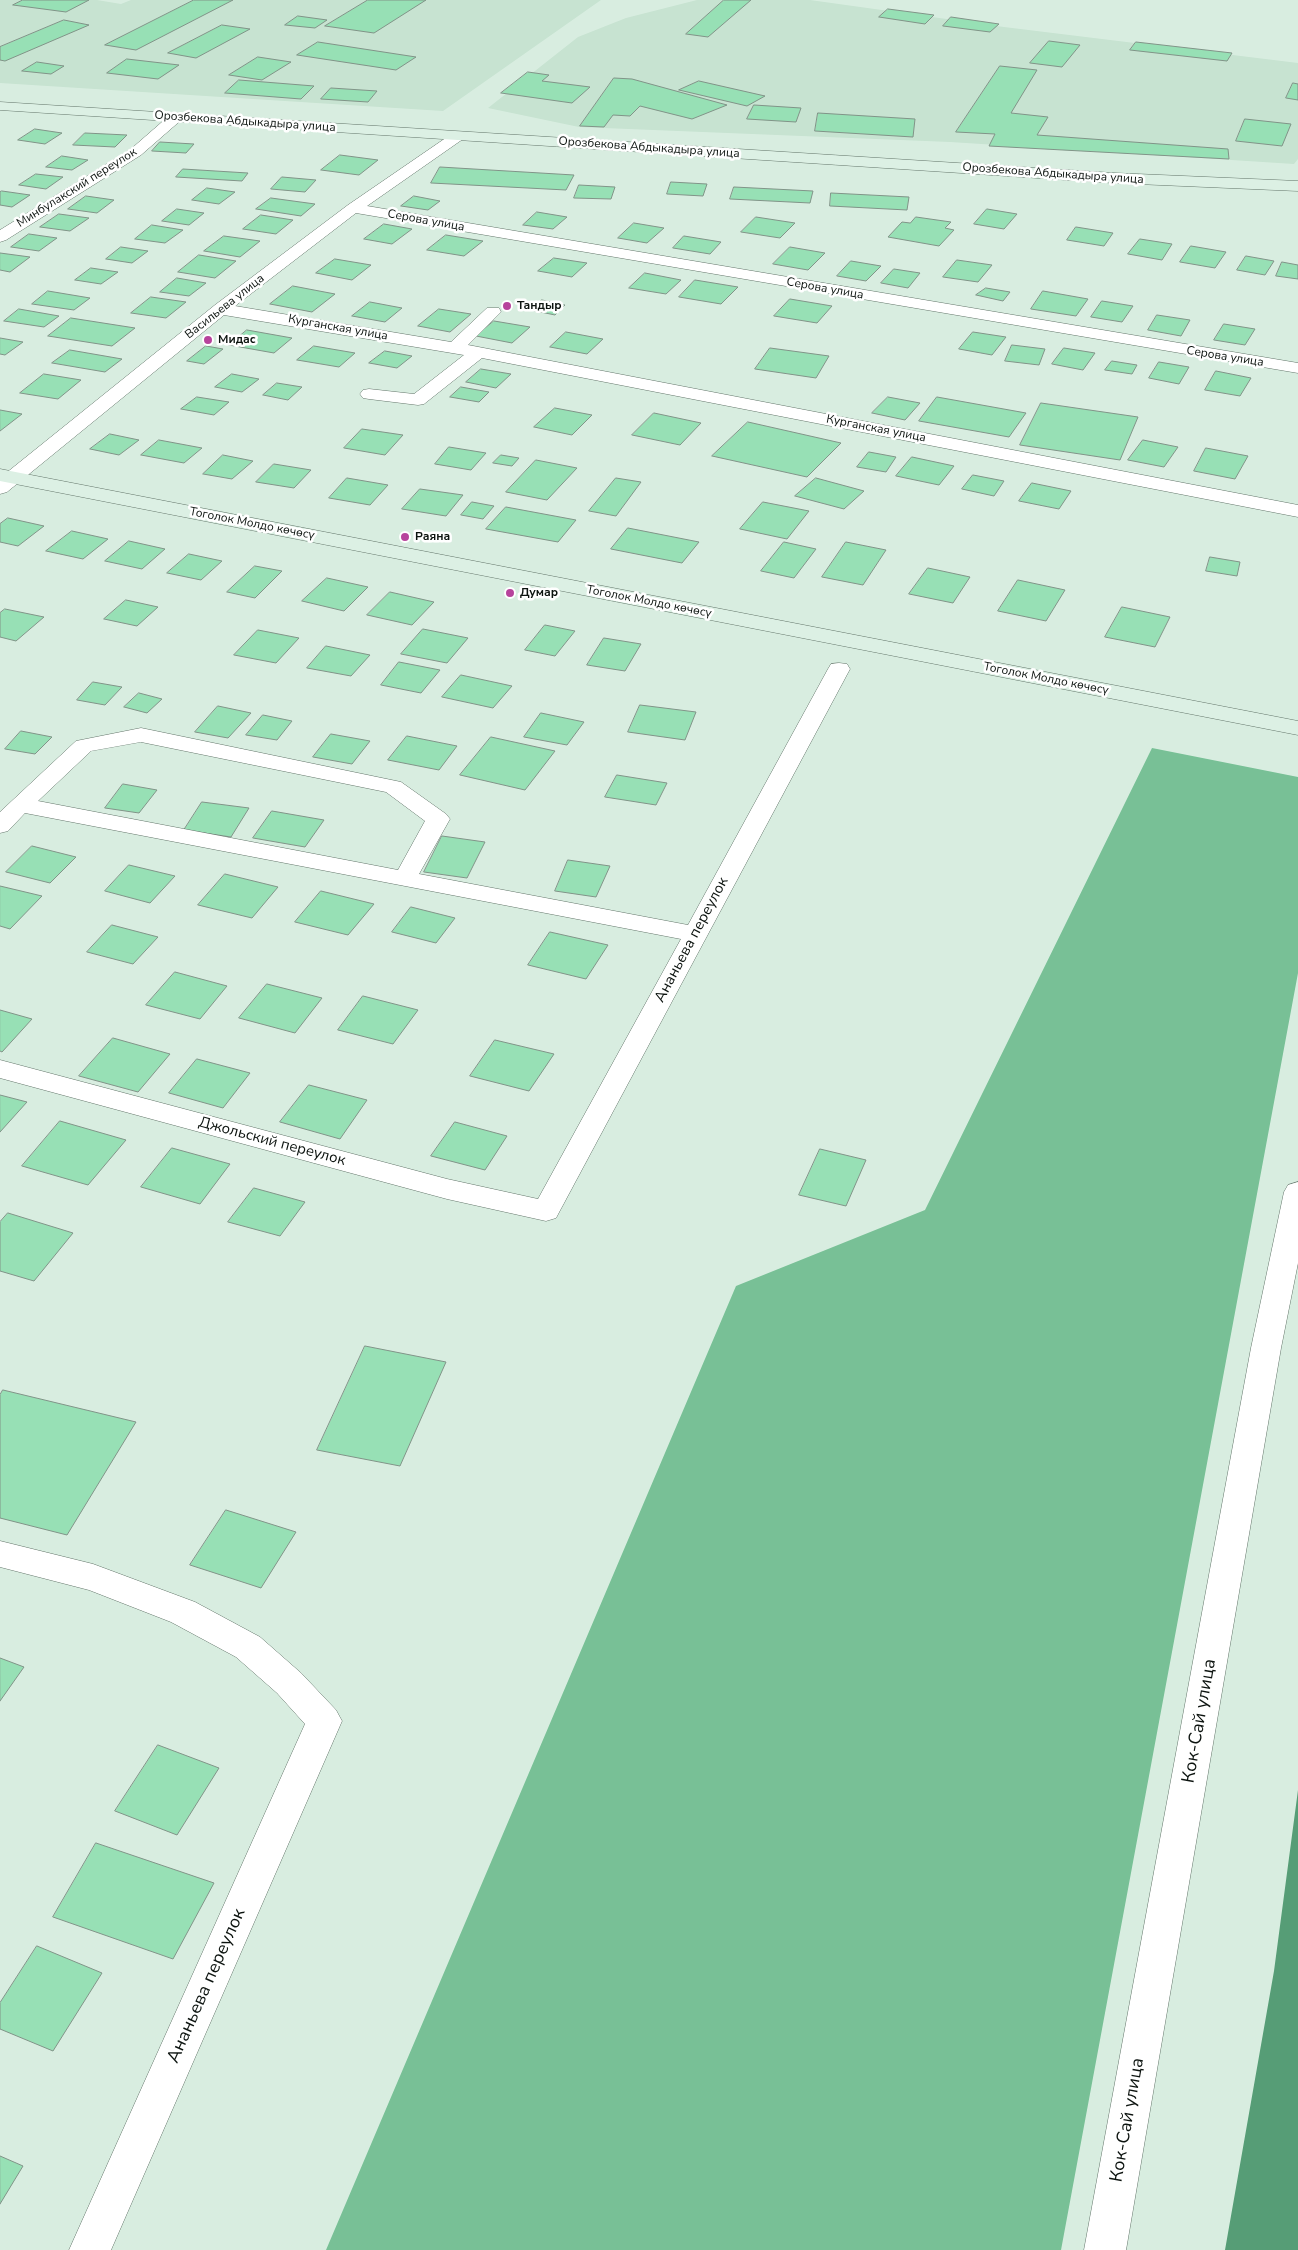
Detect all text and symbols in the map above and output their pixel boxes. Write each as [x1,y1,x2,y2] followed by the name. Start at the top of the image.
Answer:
[154,108,336,136] street label: Орозбекова Абдыкадыра улица
[558,134,740,162] street label: Орозбекова Абдыкадыра улица
[14,145,140,231] street label: Минбулакский переулок
[962,160,1144,188] street label: Орозбекова Абдыкадыра улица
[386,207,466,235] street label: Серова улица
[182,272,268,342] street label: Васильева улица
[785,275,865,303] street label: Серова улица
[517,299,562,313] place label: Тандыр
[501,300,513,312] marker: Тандыр
[287,312,389,344] street label: Курганская улица
[218,333,256,347] place label: Мидас
[202,334,214,346] marker: Мидас
[1185,344,1265,370] street label: Серова улица
[825,412,927,446] street label: Курганская улица
[188,505,316,543] street label: Тоголок Молдо көчөсү
[415,530,450,544] place label: Раяна
[399,531,411,543] marker: Раяна
[585,583,713,621] street label: Тоголок Молдо көчөсү
[520,586,558,600] place label: Думар
[504,587,516,599] marker: Думар
[982,660,1110,698] street label: Тоголок Молдо көчөсү
[651,874,733,1006] street label: Ананьева переулок
[197,1114,347,1170] street label: Джольский переулок
[1178,1657,1222,1785] street label: Кок-Сай улица
[163,1905,251,2067] street label: Ананьева переулок
[1106,2056,1150,2184] street label: Кок-Сай улица

